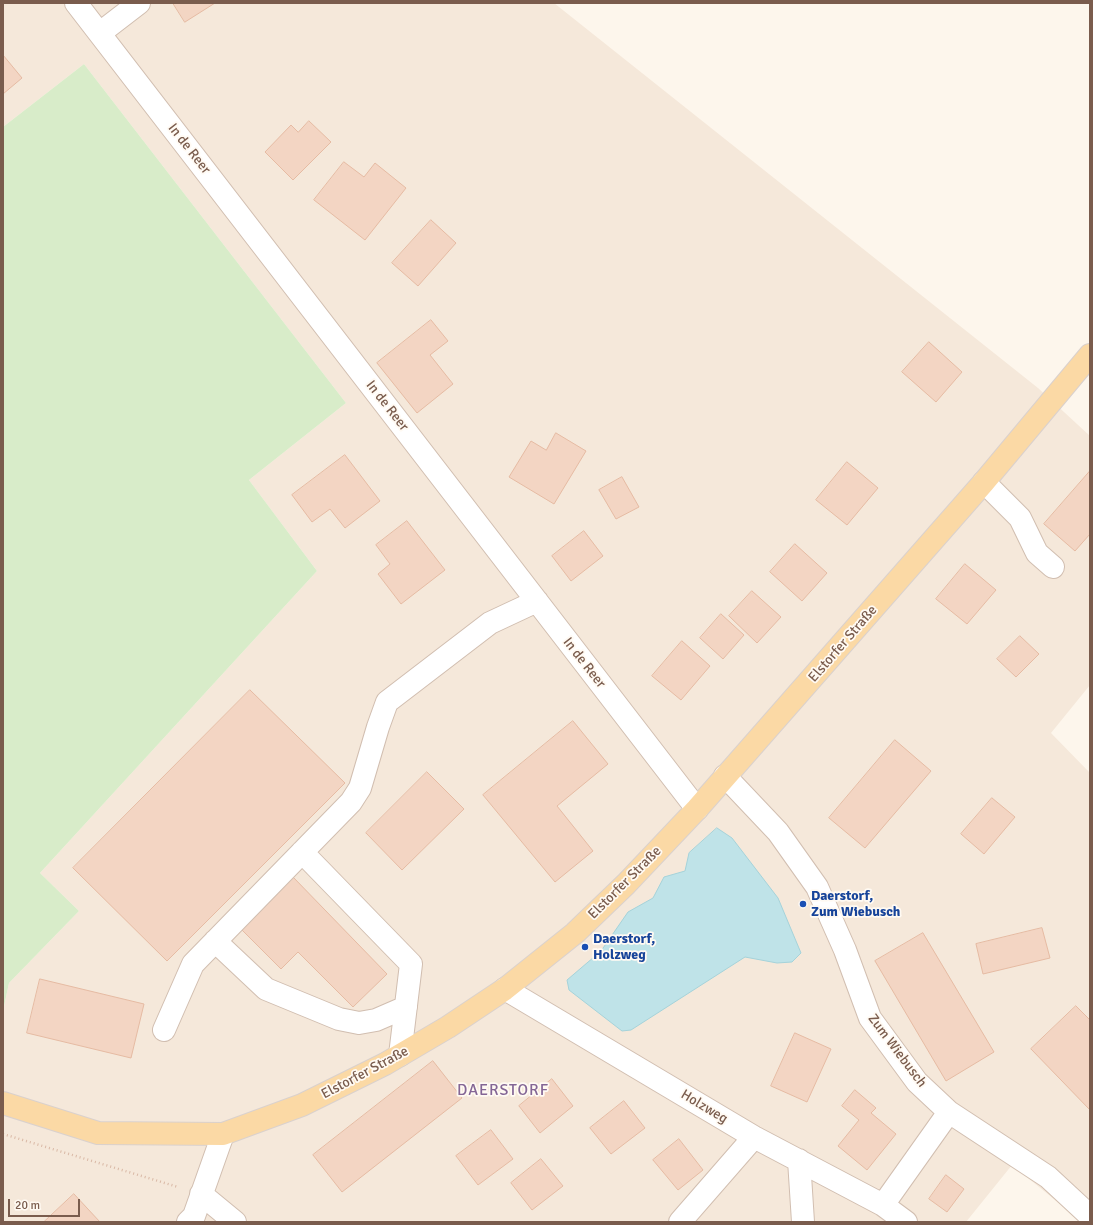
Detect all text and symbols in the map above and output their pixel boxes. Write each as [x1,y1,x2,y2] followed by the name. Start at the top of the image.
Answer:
[164,120,214,178] street label: In de Reer
[362,377,412,435] street label: In de Reer
[805,602,881,686] street label: Elstorfer Straße
[559,634,609,692] street label: In de Reer
[585,843,665,923] street label: Elstorfer Straße
[811,888,900,920] place label: Daerstorf, Zum Wiebusch
[798,899,808,909] marker: Daerstorf, Zum Wiebusch
[593,931,655,964] place label: Daerstorf, Holzweg
[580,942,590,952] marker: Daerstorf, Holzweg
[864,1011,930,1091] street label: Zum Wiebusch
[319,1043,411,1103] street label: Elstorfer Straße
[457,1081,549,1101] district label: DAERSTORF
[678,1086,730,1128] street label: Holzweg
[10,1191,82,1217] scale bar
[15,1198,40,1213] text: 20 m

